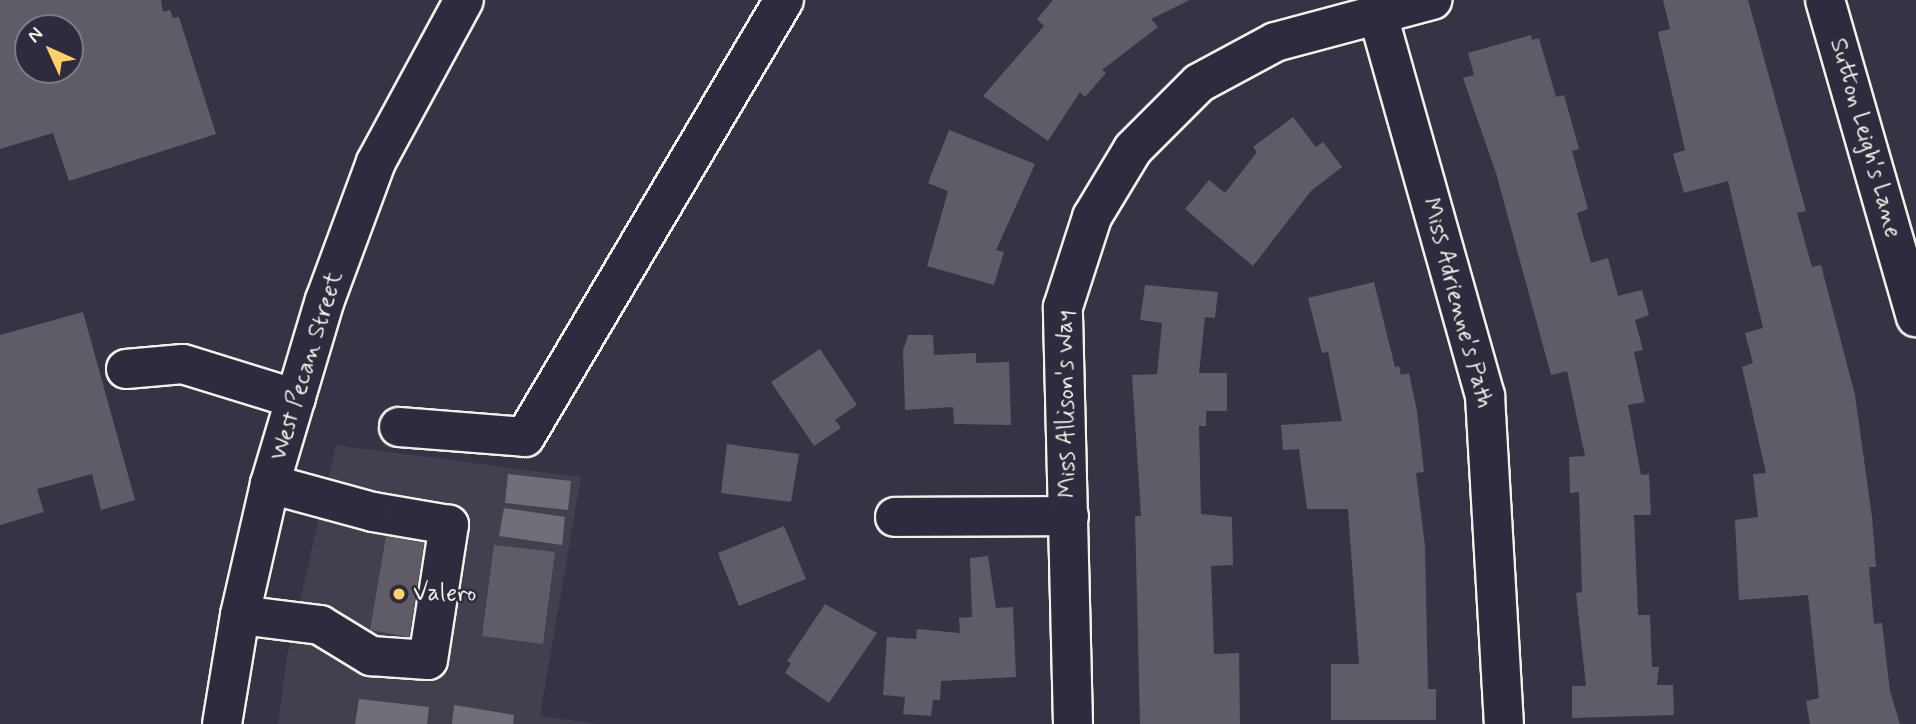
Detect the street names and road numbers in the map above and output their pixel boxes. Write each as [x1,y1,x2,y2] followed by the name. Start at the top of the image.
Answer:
[1823,36,1907,240] street label: Sutton Leigh's Lane
[1415,194,1499,412] street label: Miss Adrienne's Path
[265,268,349,464] street label: West Pecan Street
[1051,308,1083,500] street label: Miss Allison's Way

